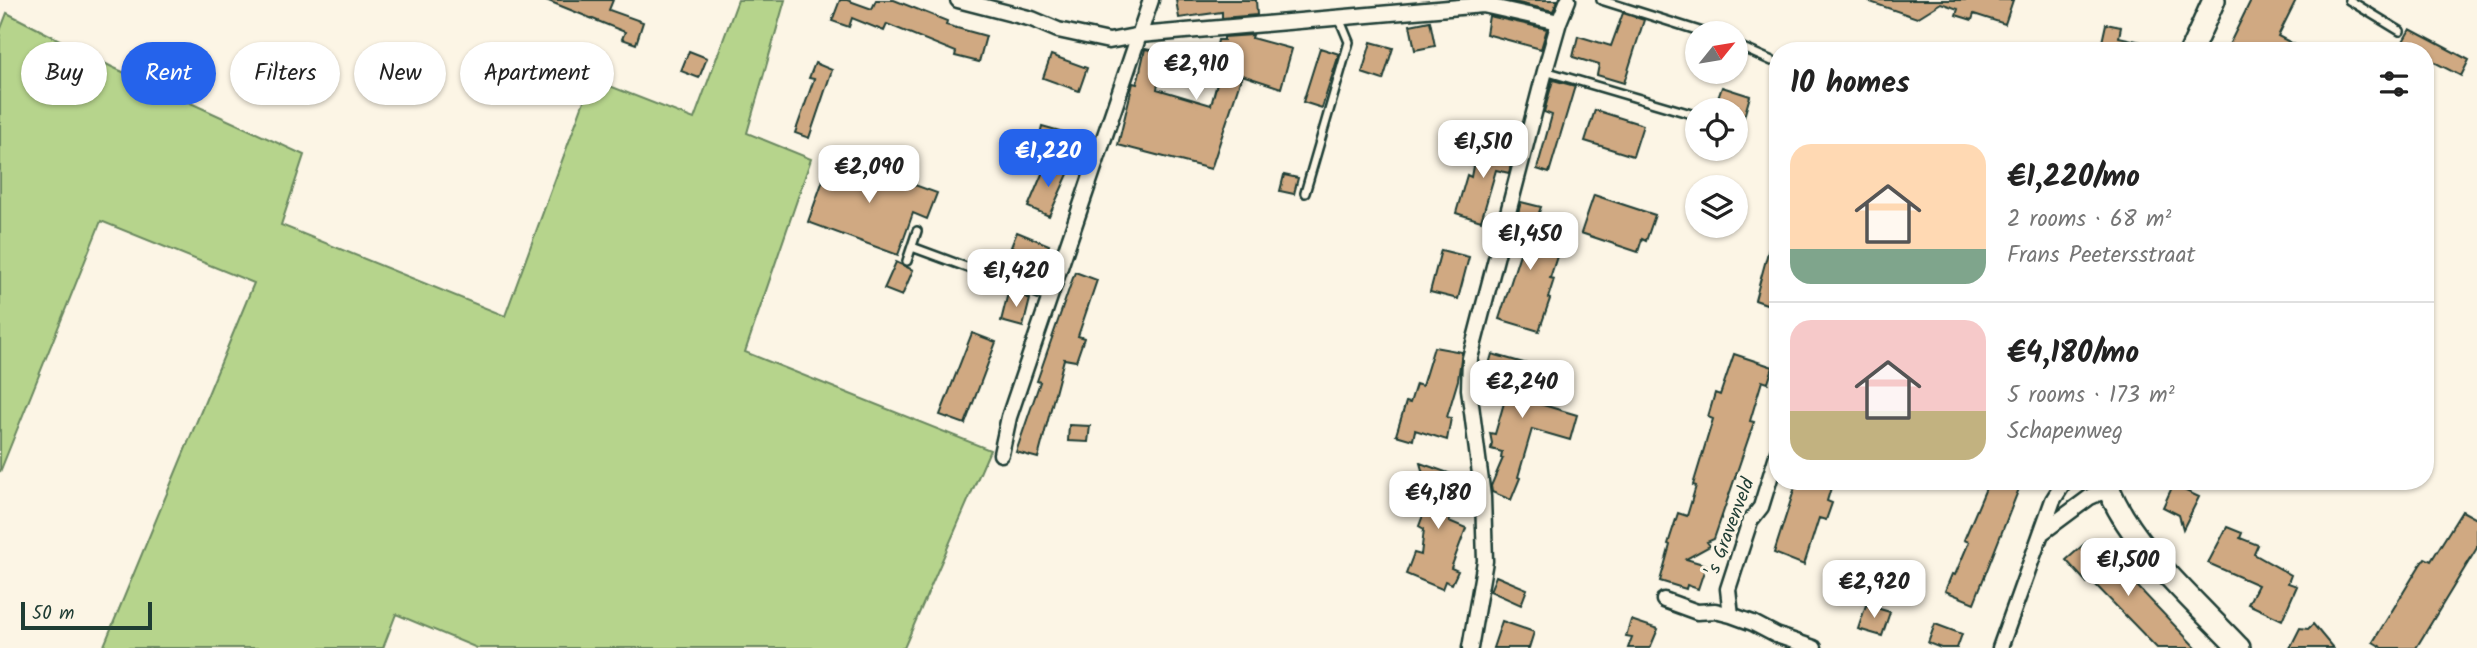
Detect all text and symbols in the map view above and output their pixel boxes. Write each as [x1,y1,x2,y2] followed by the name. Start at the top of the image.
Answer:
[1685,21,1748,84] north arrow
[1685,21,1748,238] map controls
[21,42,107,105] chip: Buy
[121,42,216,105] chip: Rent
[230,42,340,105] chip: Filters
[354,42,446,105] chip: New
[460,42,614,105] chip: Apartment
[1139,42,1253,102] pin: €2,910
[1164,47,1228,83] text: €2,910
[1790,60,1910,108] text: 10 homes
[2375,65,2413,103] icon: filters
[1685,98,1748,161] button: locate
[1426,120,1540,180] pin: €1,510
[1454,125,1512,161] text: €1,510
[991,130,1105,189] pin: €1,220
[1015,134,1081,170] text: €1,220
[812,146,926,205] pin: €2,090
[834,150,904,186] text: €2,090
[2007,154,2140,202] text: €1,220/mo
[1846,172,1930,256] icon: home
[1685,175,1748,238] button: layers
[2007,202,2171,238] text: 2 rooms · 68 m²
[1473,212,1587,272] pin: €1,450
[1498,217,1562,253] text: €1,450
[2007,238,2195,274] text: Frans Peetersstraat
[959,250,1073,309] pin: €1,420
[983,254,1049,290] text: €1,420
[2007,330,2139,378] text: €4,180/mo
[1846,348,1930,432] icon: home
[1465,360,1579,420] pin: €2,240
[1486,365,1558,401] text: €2,240
[2007,378,2175,414] text: 5 rooms · 173 m²
[2007,414,2123,450] text: Schapenweg
[1381,472,1495,531] pin: €4,180
[1699,473,1764,580] street label: 's Gravenveld
[1405,476,1471,512] text: €4,180
[2071,538,2185,598] pin: €1,500
[2097,543,2159,579] text: €1,500
[1817,560,1931,620] pin: €2,920
[1839,565,1909,601] text: €2,920
[21,599,152,631] scale bar
[32,599,74,629] text: 50 m

